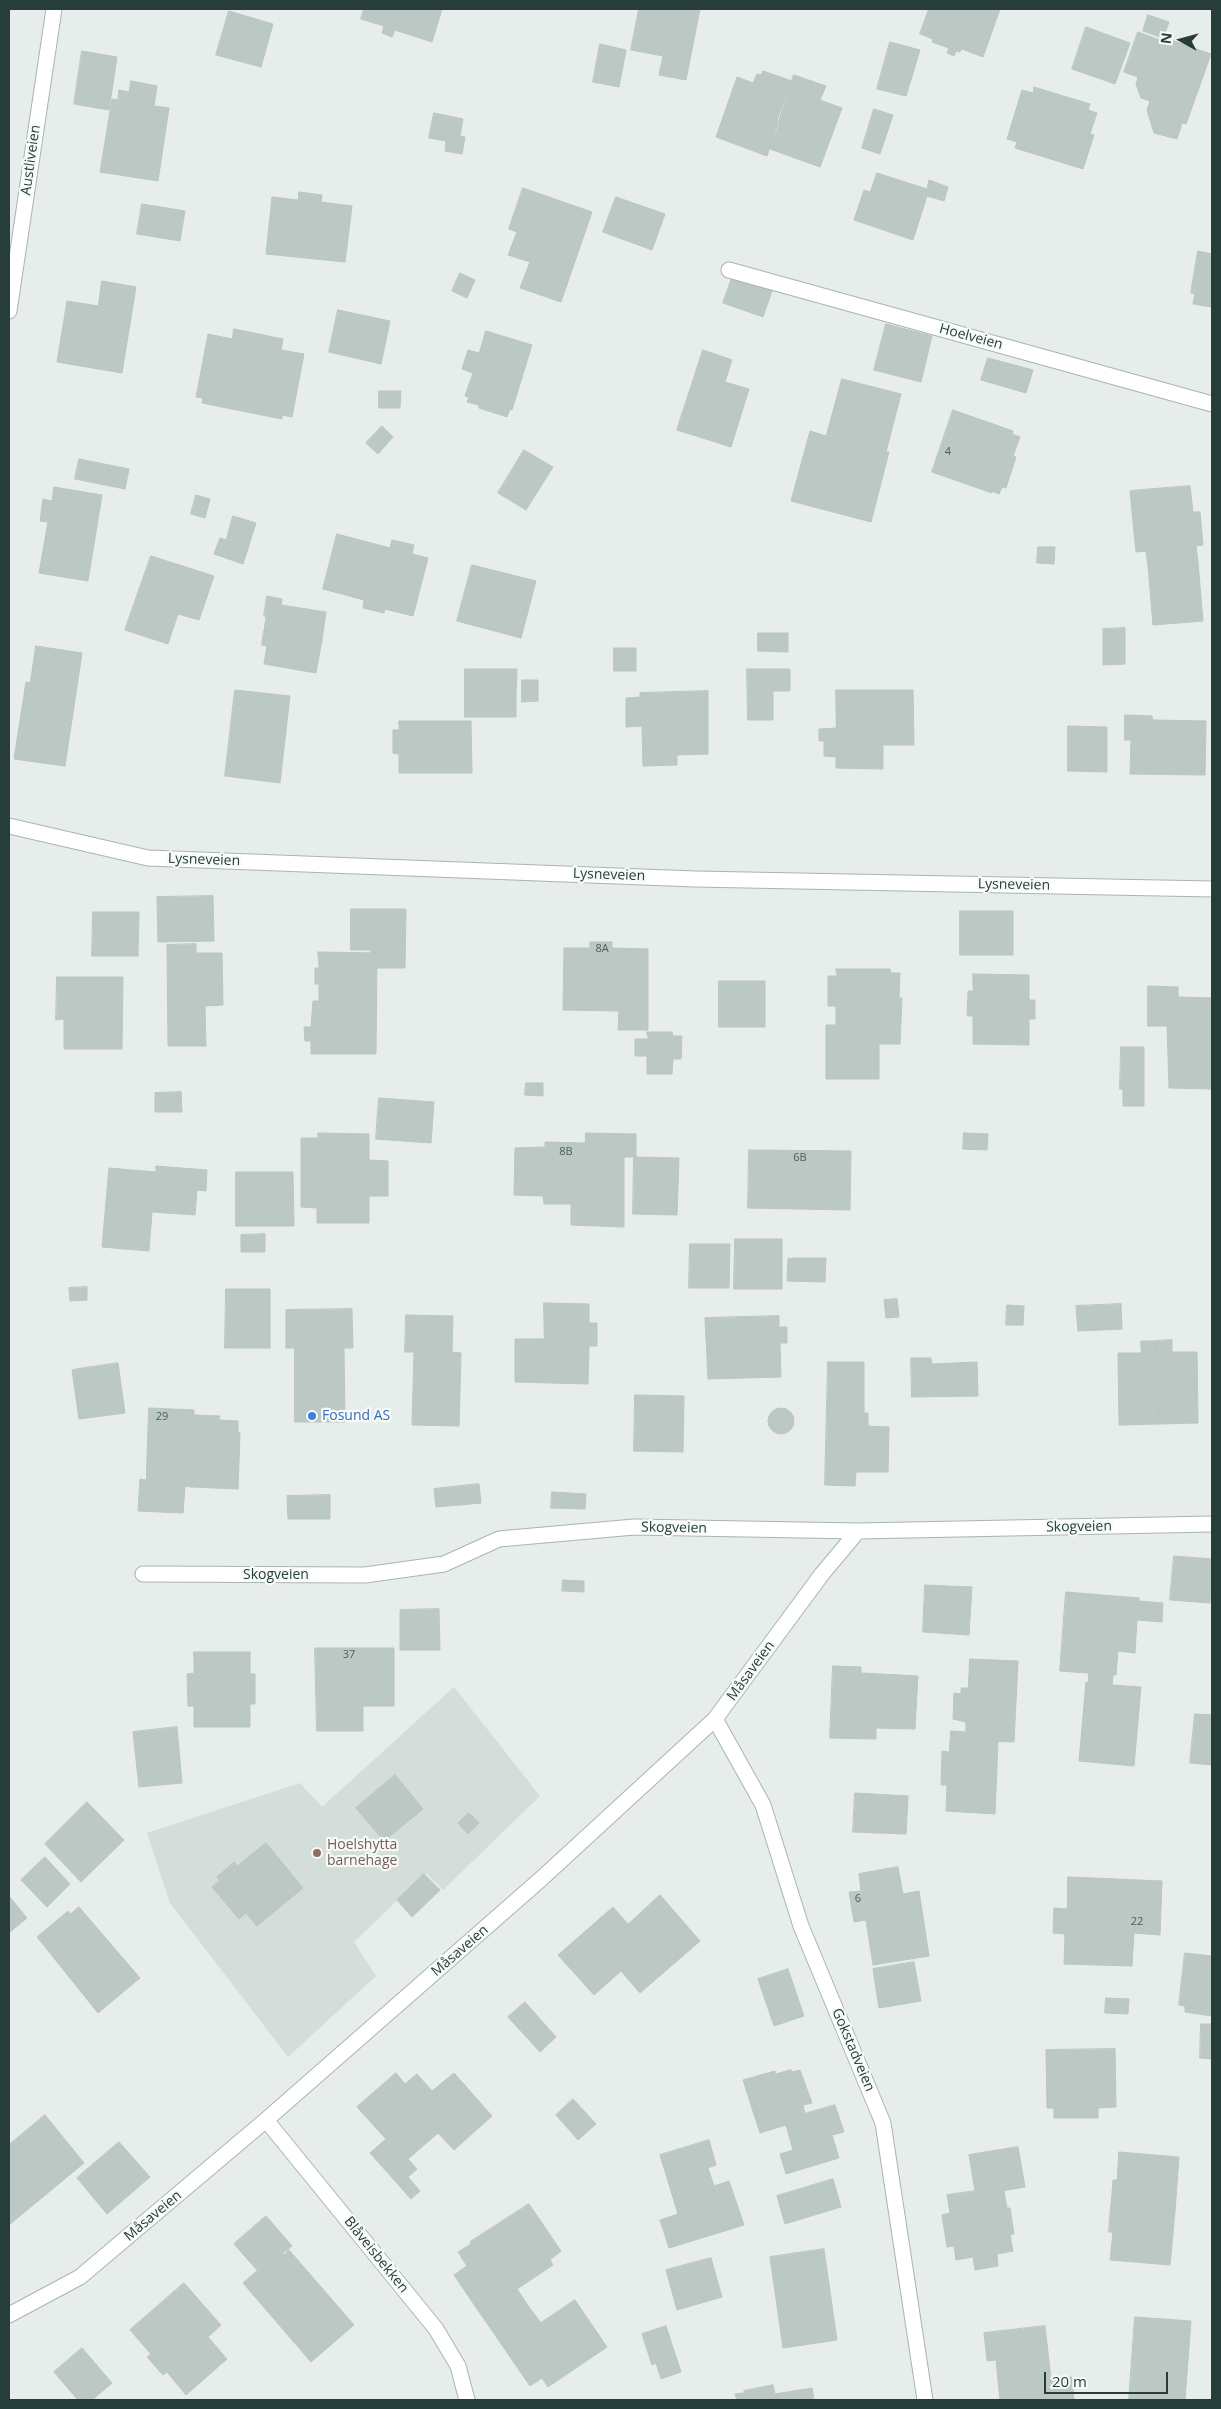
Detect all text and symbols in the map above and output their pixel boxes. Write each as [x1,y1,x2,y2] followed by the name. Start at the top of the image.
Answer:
[1156,15,1206,65] north arrow
[1155,31,1176,45] text: N
[18,124,44,196] street label: Austliveien
[937,320,1005,354] street label: Hoelveien
[945,445,951,459] house number: 4
[168,850,240,870] street label: Lysneveien
[573,865,645,885] street label: Lysneveien
[978,876,1050,894] street label: Lysneveien
[595,942,609,956] house number: 8A
[559,1145,573,1159] house number: 8B
[793,1151,807,1165] house number: 6B
[322,1408,390,1424] place label: Fosund AS
[156,1410,168,1424] house number: 29
[306,1410,318,1422] marker: Fosund AS
[1046,1518,1112,1536] street label: Skogveien
[641,1519,707,1537] street label: Skogveien
[243,1567,309,1583] street label: Skogveien
[724,1638,778,1704] street label: Måsaveien
[343,1648,355,1662] house number: 37
[327,1837,397,1870] place label: Hoelshytta barnehage
[311,1847,323,1859] marker: Hoelshytta barnehage
[855,1892,861,1906] house number: 6
[1131,1915,1143,1929] house number: 22
[428,1922,492,1980] street label: Måsaveien
[828,2006,878,2094] street label: Gokstadveien
[121,2187,185,2245] street label: Måsaveien
[340,2214,412,2296] street label: Blåveisbekken
[1046,2362,1170,2394] scale bar
[1052,2371,1087,2391] text: 20 m

